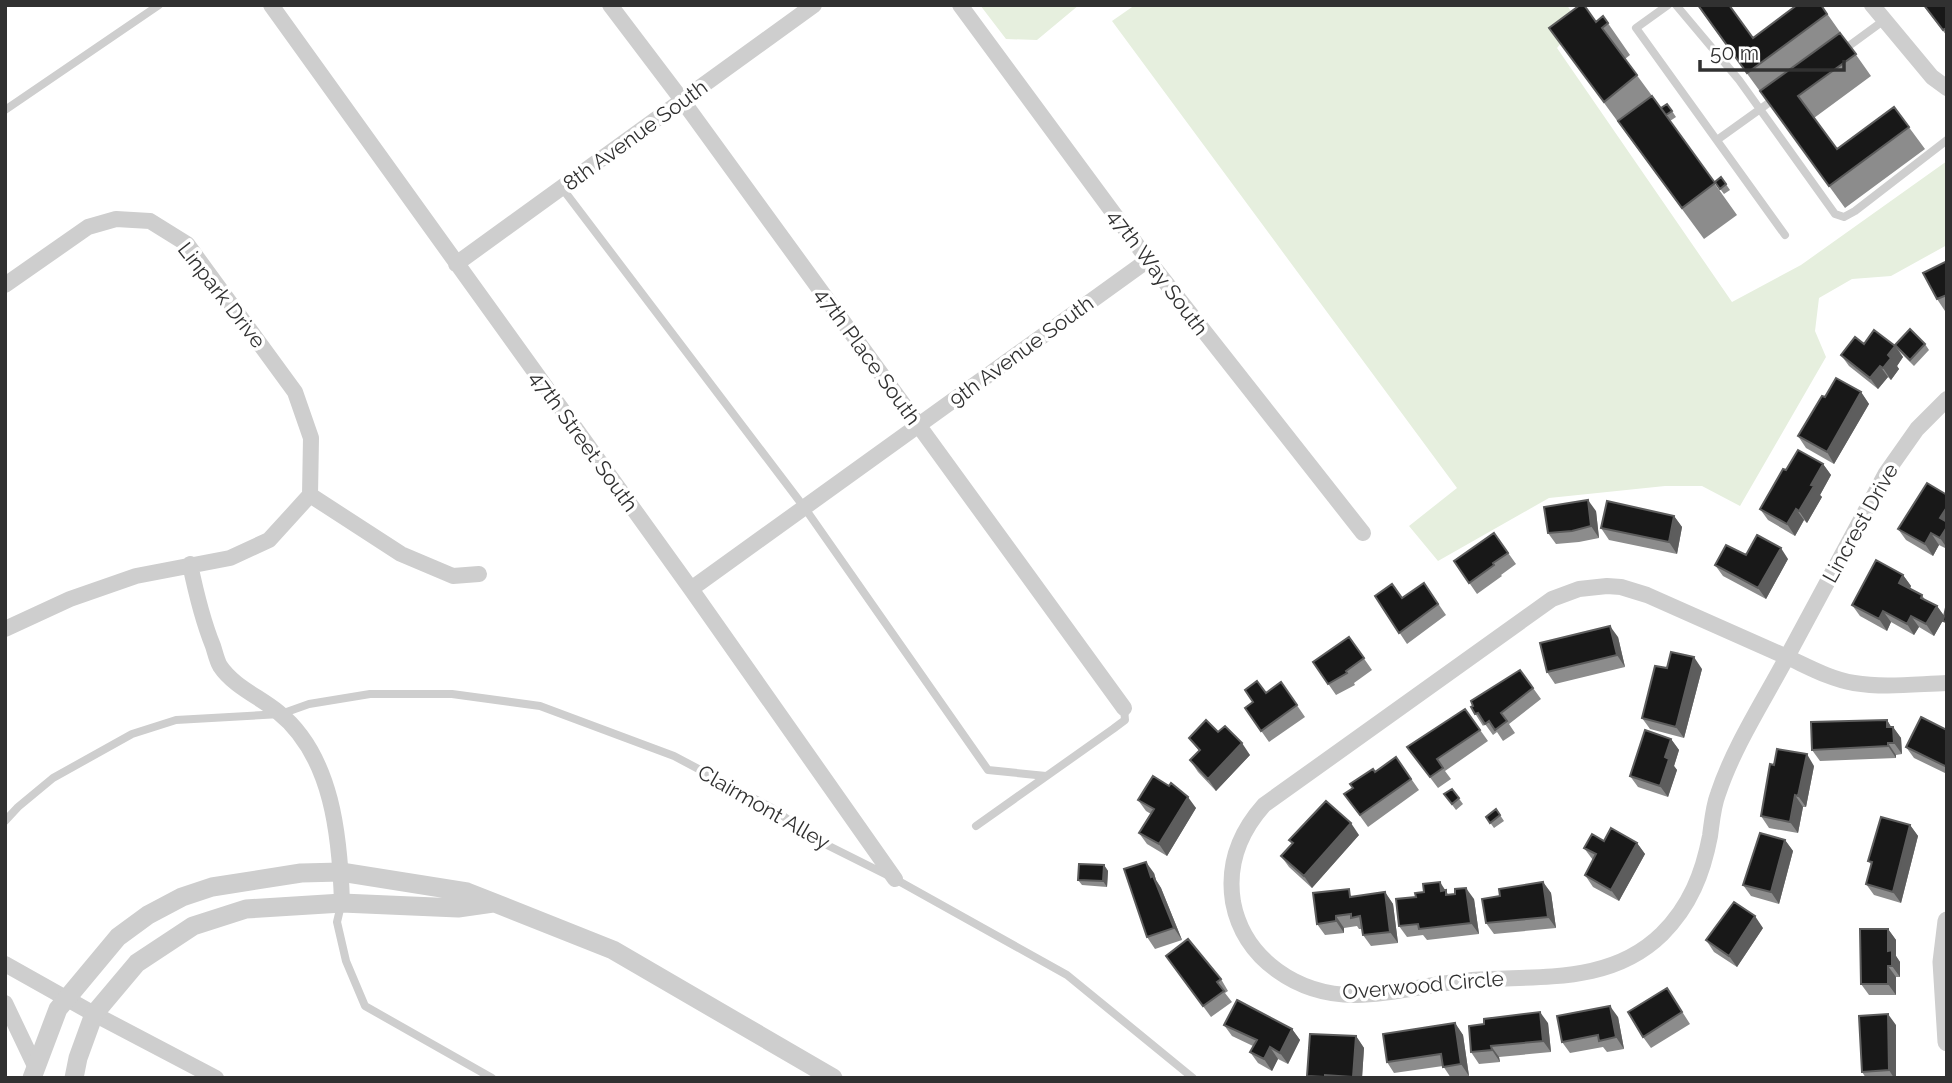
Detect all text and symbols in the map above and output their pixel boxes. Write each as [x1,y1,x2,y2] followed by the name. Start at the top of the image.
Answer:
[1700,28,1843,72] scale bar
[1710,40,1759,65] text: 50 m
[558,74,712,196] street label: 8th Avenue South
[1102,204,1214,340] street label: 47th Way South
[173,237,271,353] street label: Linpark Drive
[810,282,926,430] street label: 47th Place South
[944,290,1098,412] street label: 9th Avenue South
[525,366,643,516] street label: 47th Street South
[1817,459,1903,587] street label: Lincrest Drive
[694,759,834,855] street label: Clairmont Alley
[1341,965,1505,1005] street label: Overwood Circle

